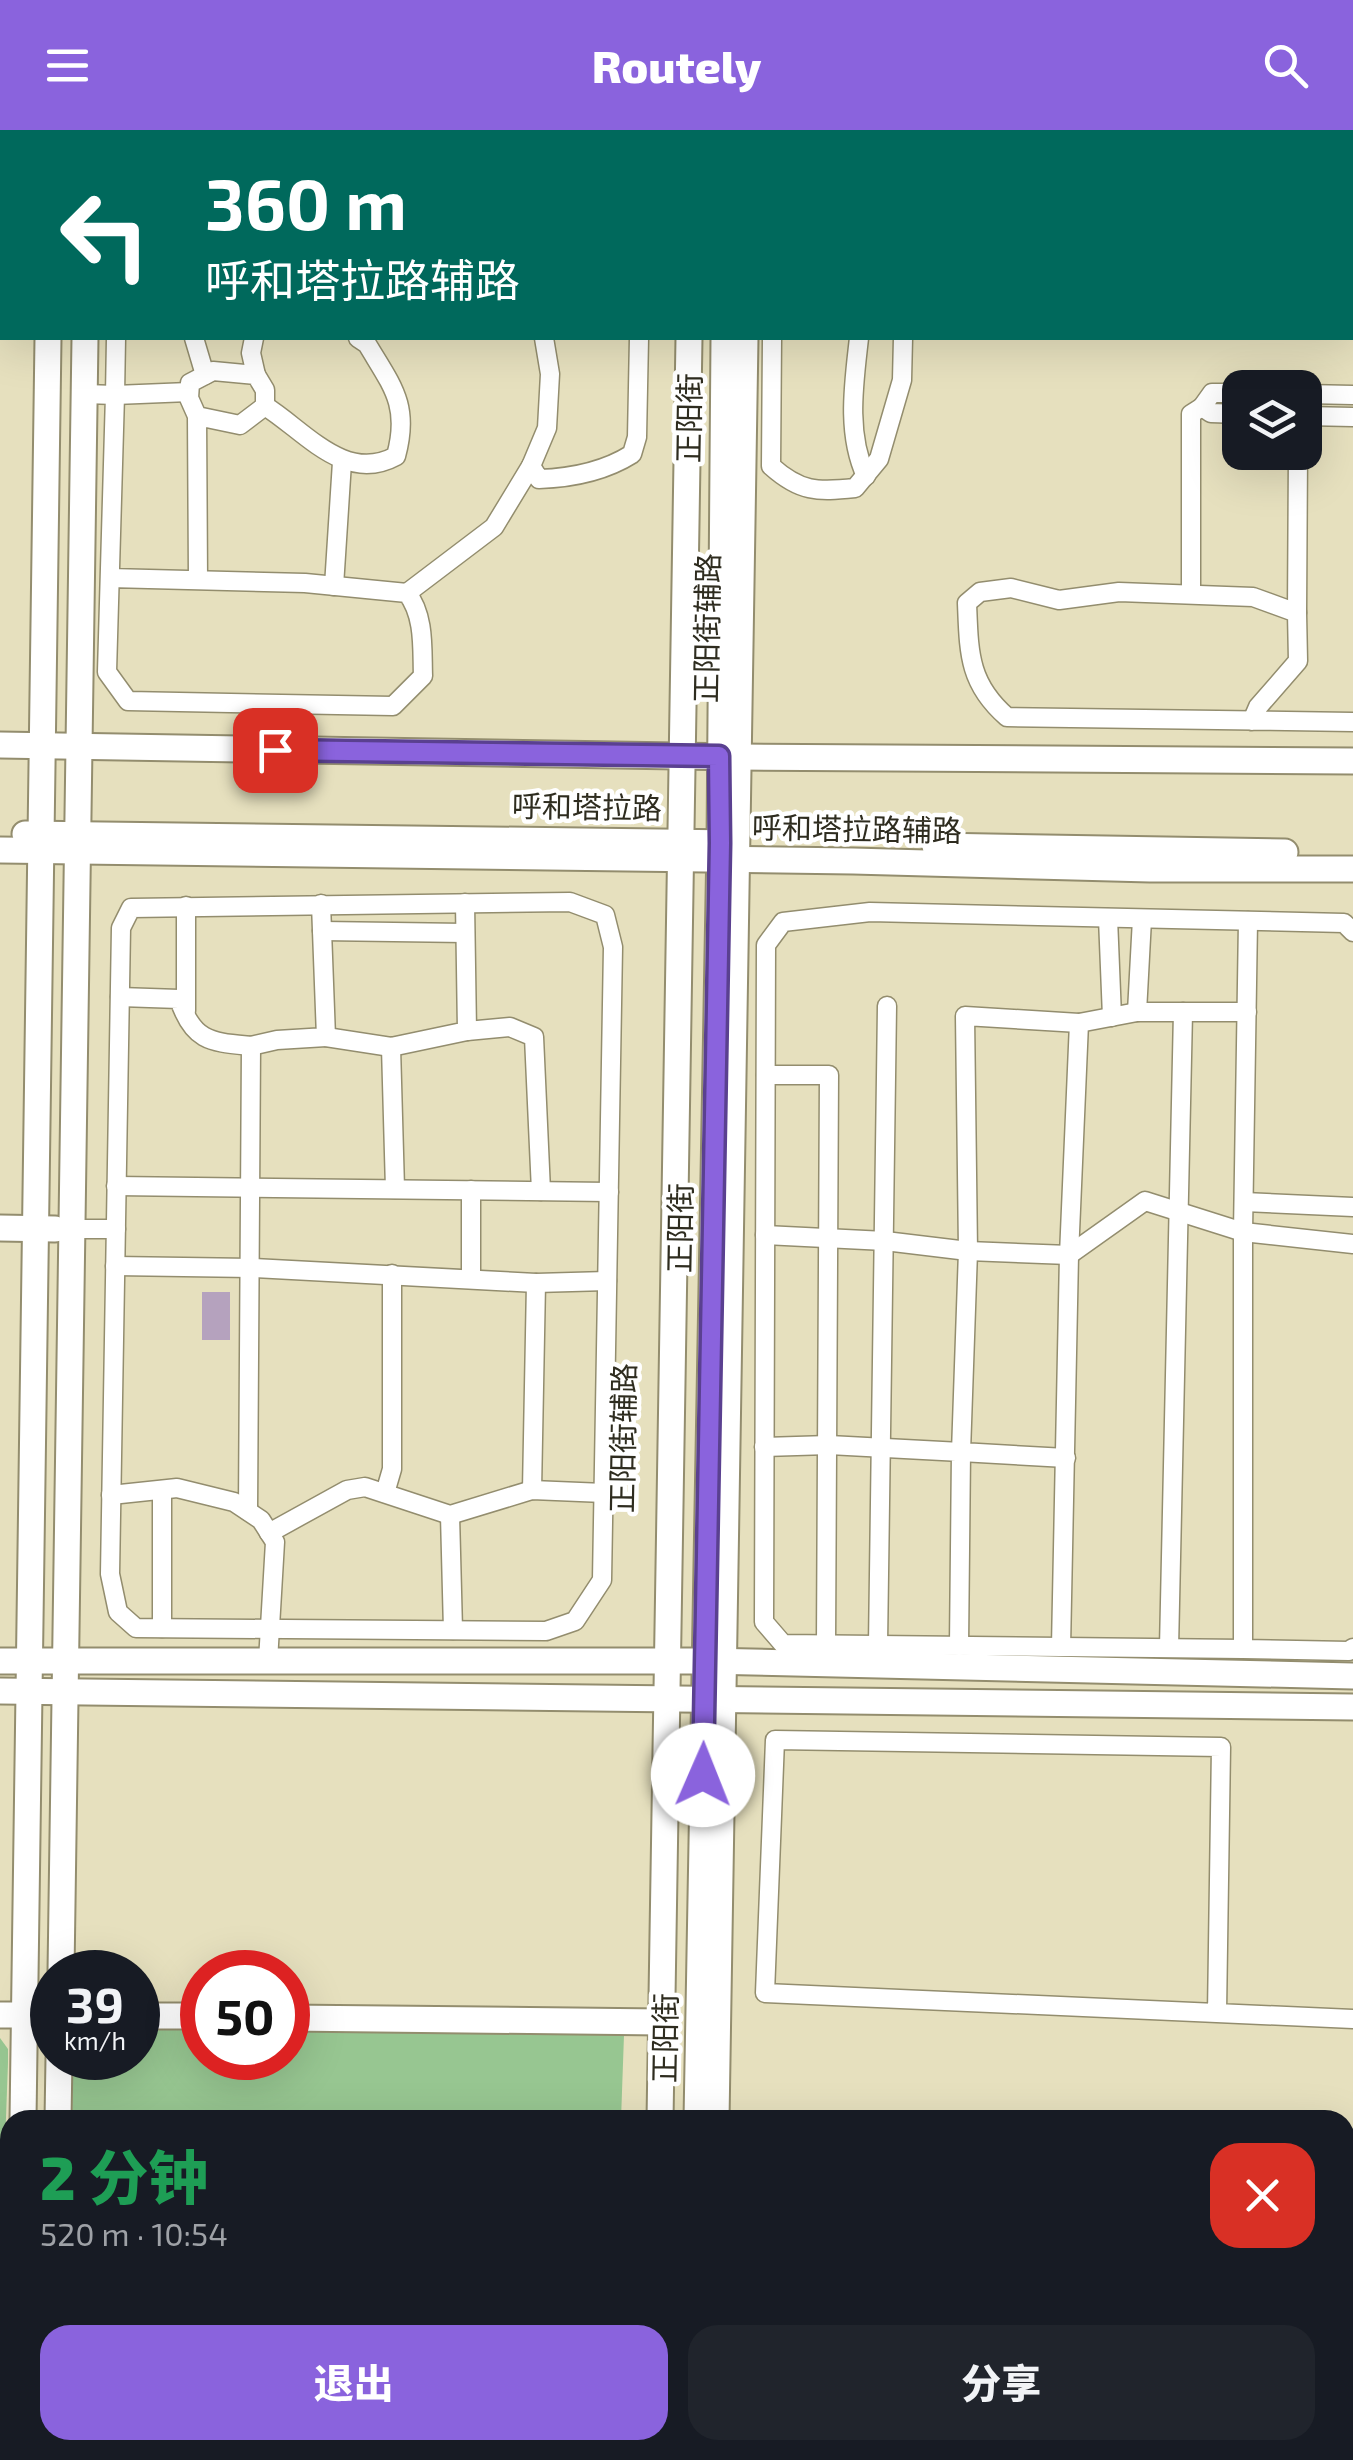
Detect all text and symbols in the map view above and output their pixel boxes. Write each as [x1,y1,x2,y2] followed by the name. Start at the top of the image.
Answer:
[40,38,95,93] icon: menu
[592,38,761,92] text: Routely
[1258,38,1313,93] icon: search
[205,160,407,244] text: 360 m
[40,170,170,300] icon: left
[205,252,520,306] text: 呼和塔拉路辅路
[1222,370,1322,470] map controls
[1222,370,1322,470] button: layers
[669,373,707,463] street label: 正阳街
[687,553,725,703] street label: 正阳街辅路
[233,708,318,793] pin
[248,723,303,778] icon: arrive
[512,787,662,825] street label: 呼和塔拉路
[752,808,962,848] street label: 呼和塔拉路辅路
[660,1183,698,1273] street label: 正阳街
[603,1363,641,1513] street label: 正阳街辅路
[651,1723,755,1827] position arrow
[180,1950,310,2080] speed limit sign: 50
[66,1973,124,2033] text: 39
[645,1993,683,2083] street label: 正阳街
[64,2025,126,2055] text: km/h
[40,2140,208,2212] text: 2 分钟
[1210,2143,1315,2248] button: close
[40,2214,228,2252] text: 520 m · 10:54
[40,2325,668,2440] button: 退出
[688,2325,1315,2440] button: 分享

